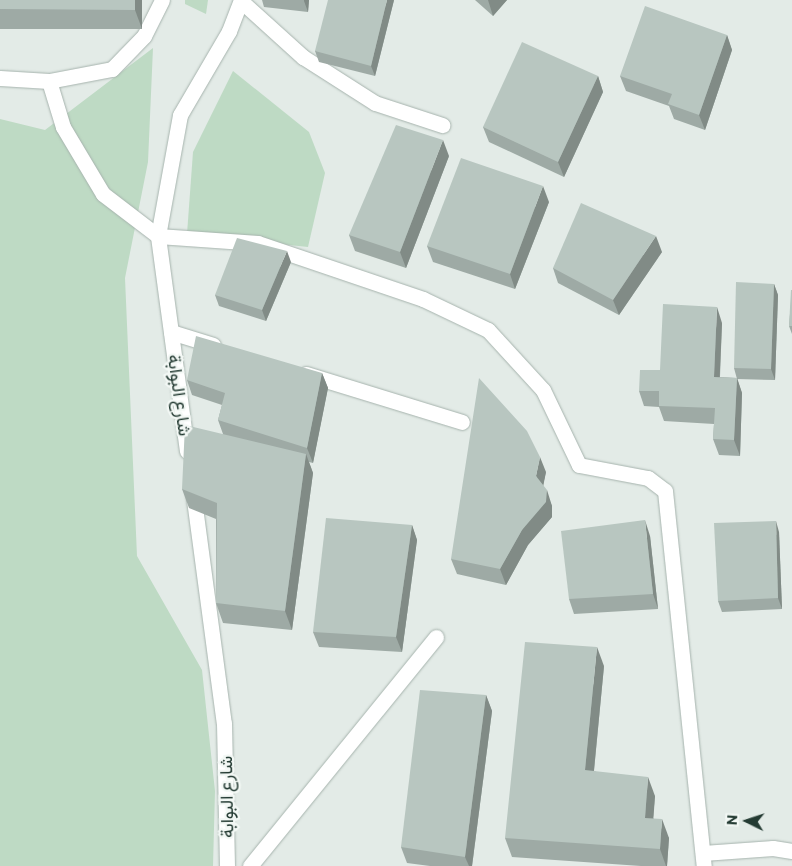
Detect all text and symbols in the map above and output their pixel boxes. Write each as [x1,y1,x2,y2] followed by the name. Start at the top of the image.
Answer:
[164,353,196,437] street label: شارع البوابة
[214,756,238,838] street label: شارع البوابة
[722,796,772,846] north arrow
[723,814,740,826] text: N

